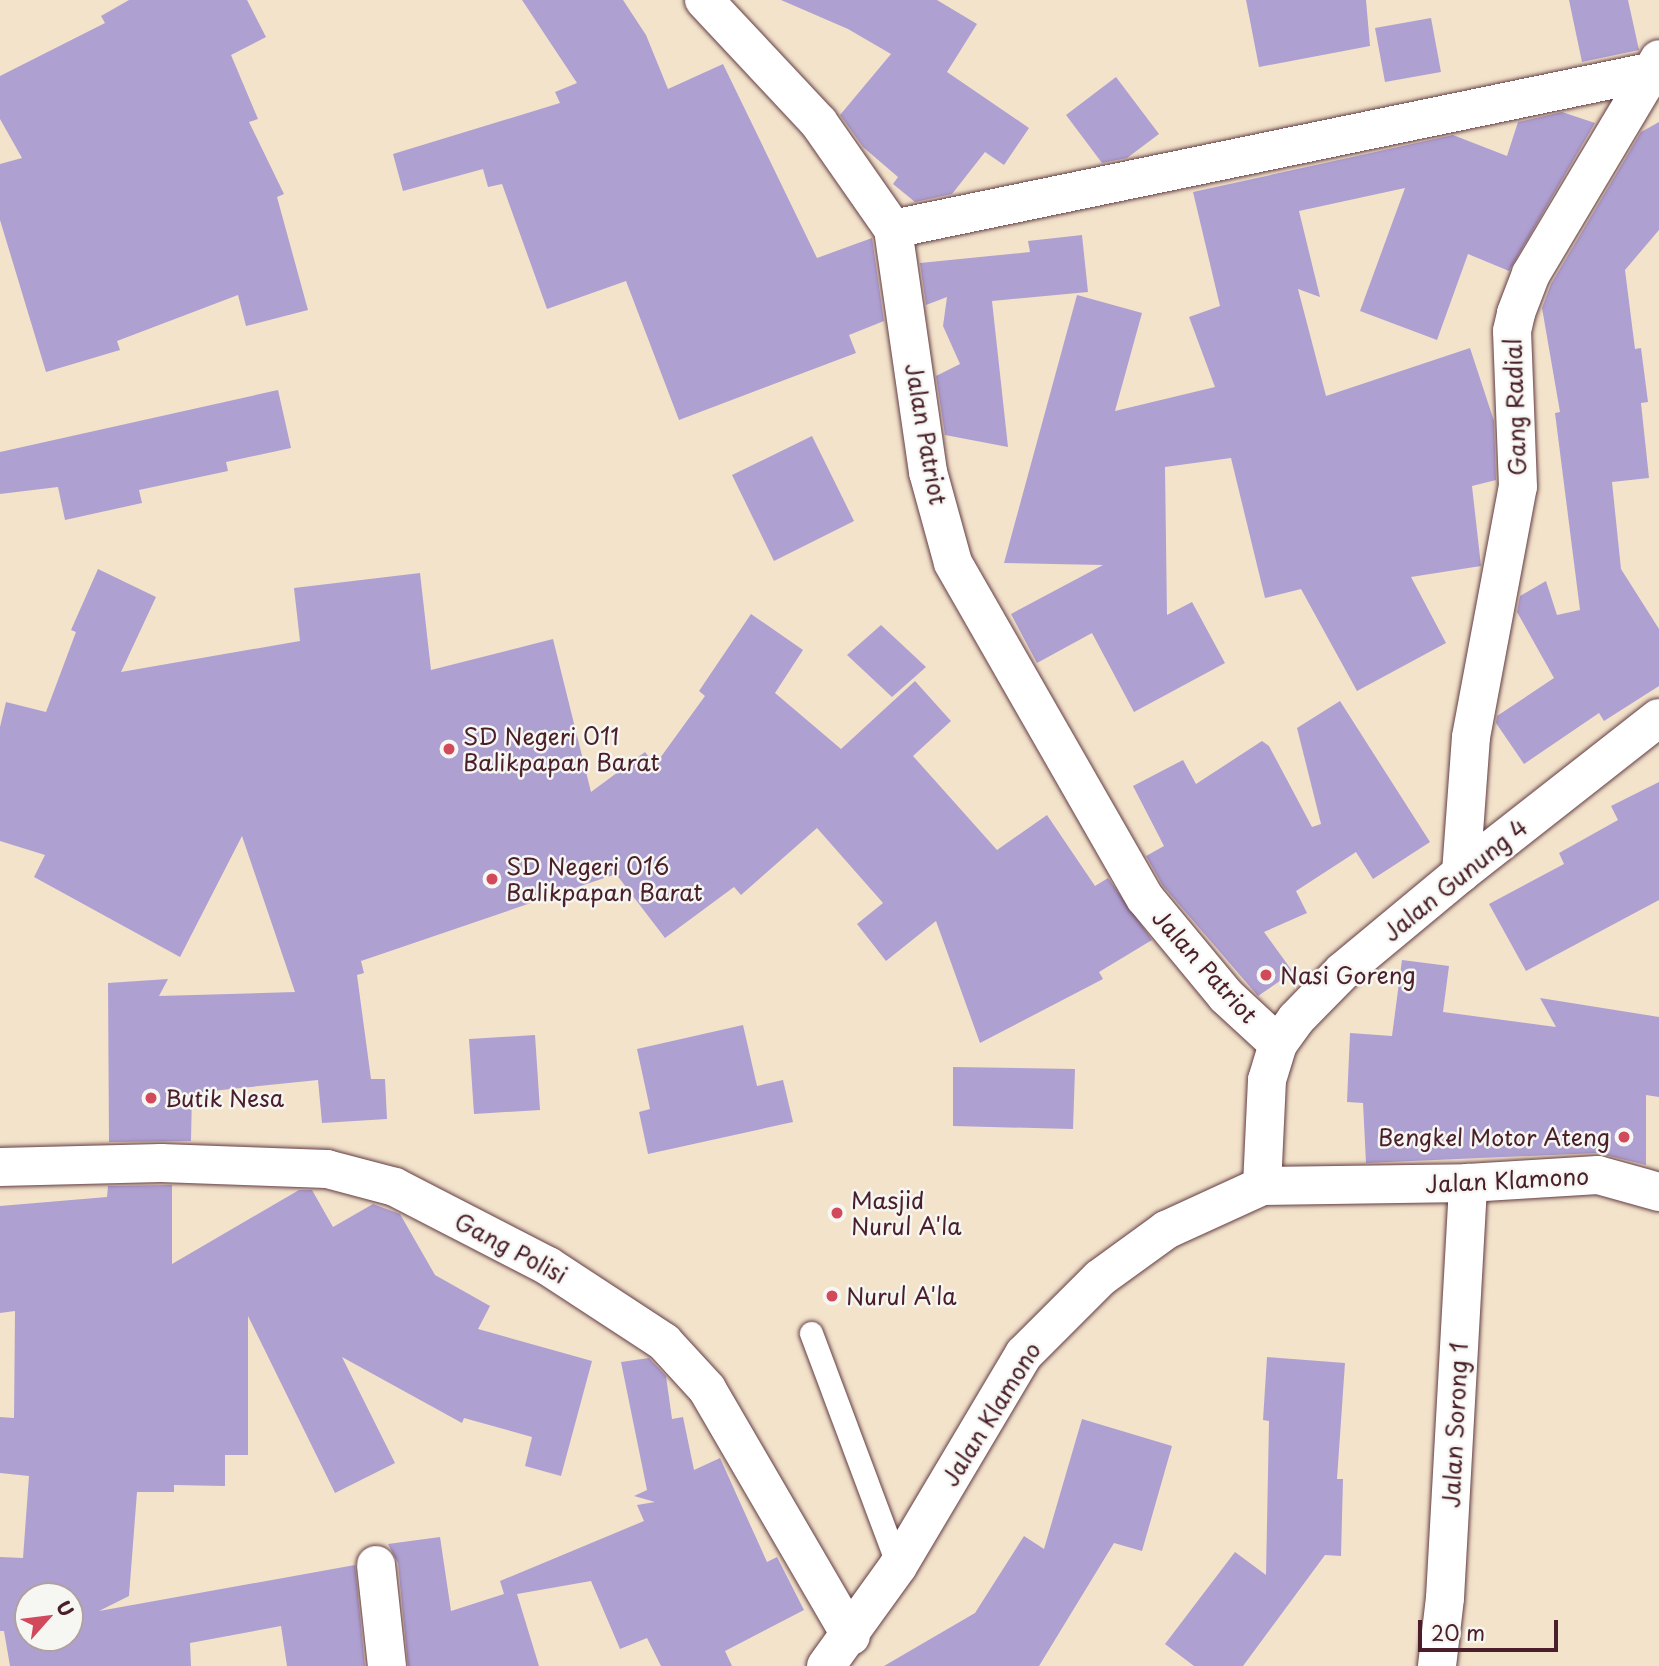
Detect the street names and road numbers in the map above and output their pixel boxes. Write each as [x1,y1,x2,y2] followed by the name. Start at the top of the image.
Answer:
[1499,338,1531,476] street label: Gang Radial
[900,361,952,507] street label: Jalan Patriot
[1377,813,1533,947] street label: Jalan Gunung 4
[1147,903,1263,1029] street label: Jalan Patriot
[1424,1162,1590,1198] street label: Jalan Klamono
[450,1207,572,1289] street label: Gang Polisi
[936,1337,1046,1491] street label: Jalan Klamono
[1437,1342,1473,1508] street label: Jalan Sorong 1

